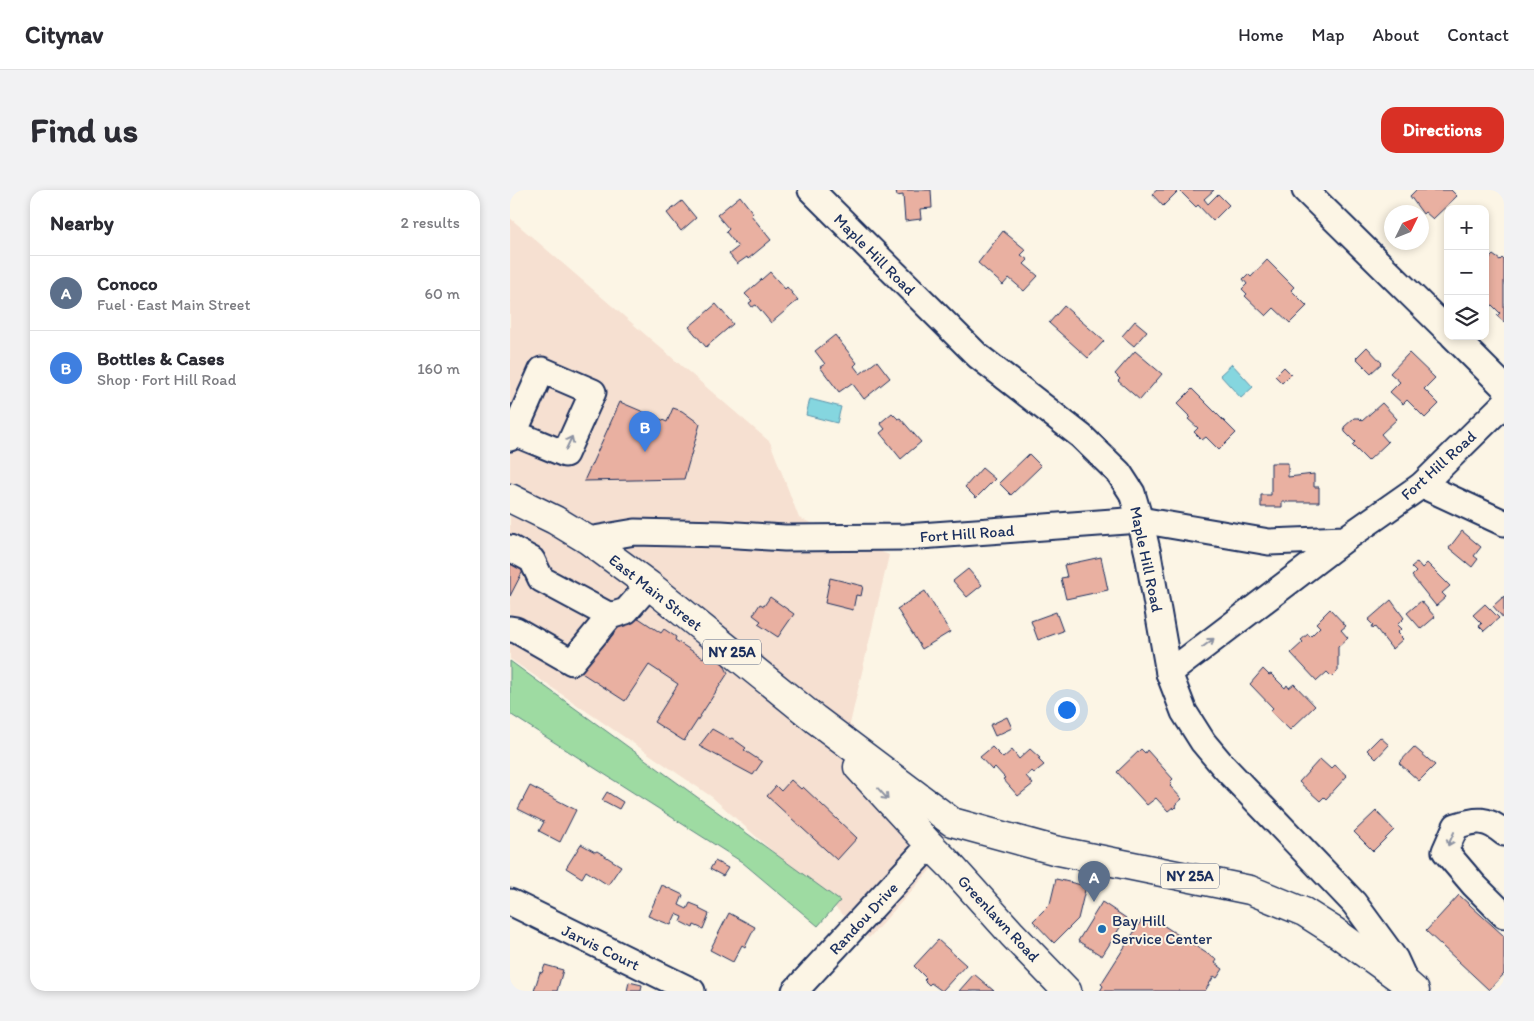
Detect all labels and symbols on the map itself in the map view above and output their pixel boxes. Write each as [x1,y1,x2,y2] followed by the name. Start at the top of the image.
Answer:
[1384,205,1429,250] north arrow
[830,210,920,299] street label: Maple Hill Road
[629,411,661,452] pin: B
[1397,426,1480,504] street label: Fort Hill Road
[565,436,575,451] one-way arrow
[1126,505,1167,614] street label: Maple Hill Road
[919,521,1015,546] street label: Fort Hill Road
[605,550,706,635] street label: East Main Street
[1201,638,1214,649] one-way arrow
[703,640,761,664] road number: NY 25A
[1054,697,1080,723] your location
[877,788,889,801] one-way arrow
[1445,831,1455,846] one-way arrow
[1078,861,1110,902] pin: A
[1161,864,1219,888] road number: NY 25A
[954,871,1044,966] street label: Greenlawn Road
[825,878,902,959] street label: Randou Drive
[1112,911,1213,948] place label: Bay Hill Service Center
[559,920,643,974] street label: Jarvis Court
[1096,923,1108,935] marker: Bay Hill Service Center

